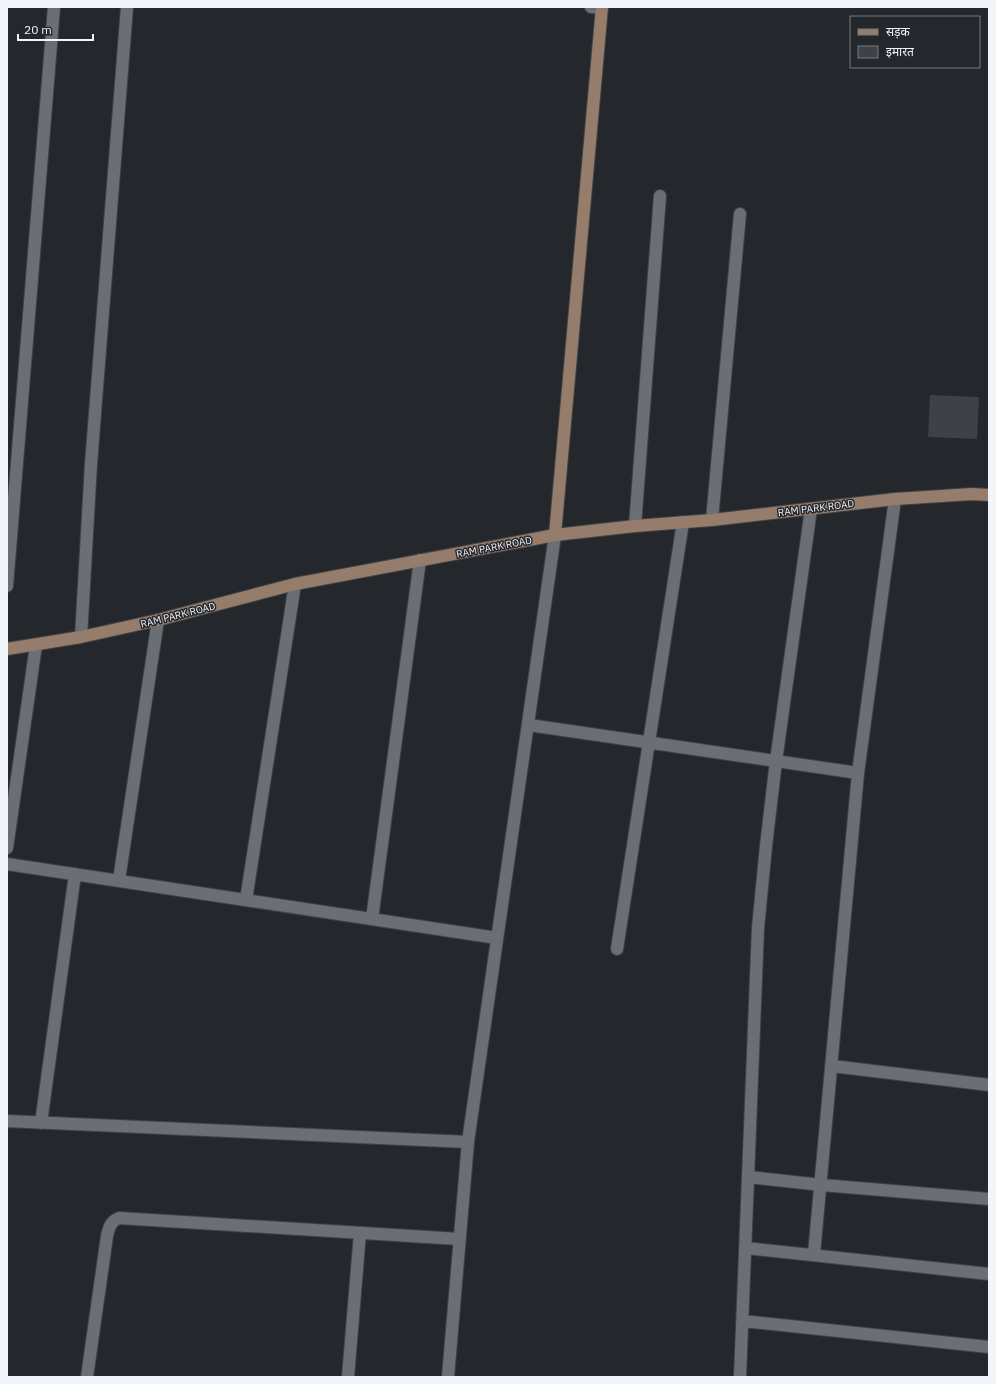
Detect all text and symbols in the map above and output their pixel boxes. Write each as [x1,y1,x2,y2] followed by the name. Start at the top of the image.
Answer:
[18,16,93,42] scale bar
[850,16,980,68] legend
[24,22,52,37] text: 20 m
[886,24,911,39] text: सड़क
[886,44,915,59] text: इमारत
[777,497,855,519] street label: RAM PARK ROAD
[455,533,533,561] street label: RAM PARK ROAD
[139,599,217,631] street label: RAM PARK ROAD

